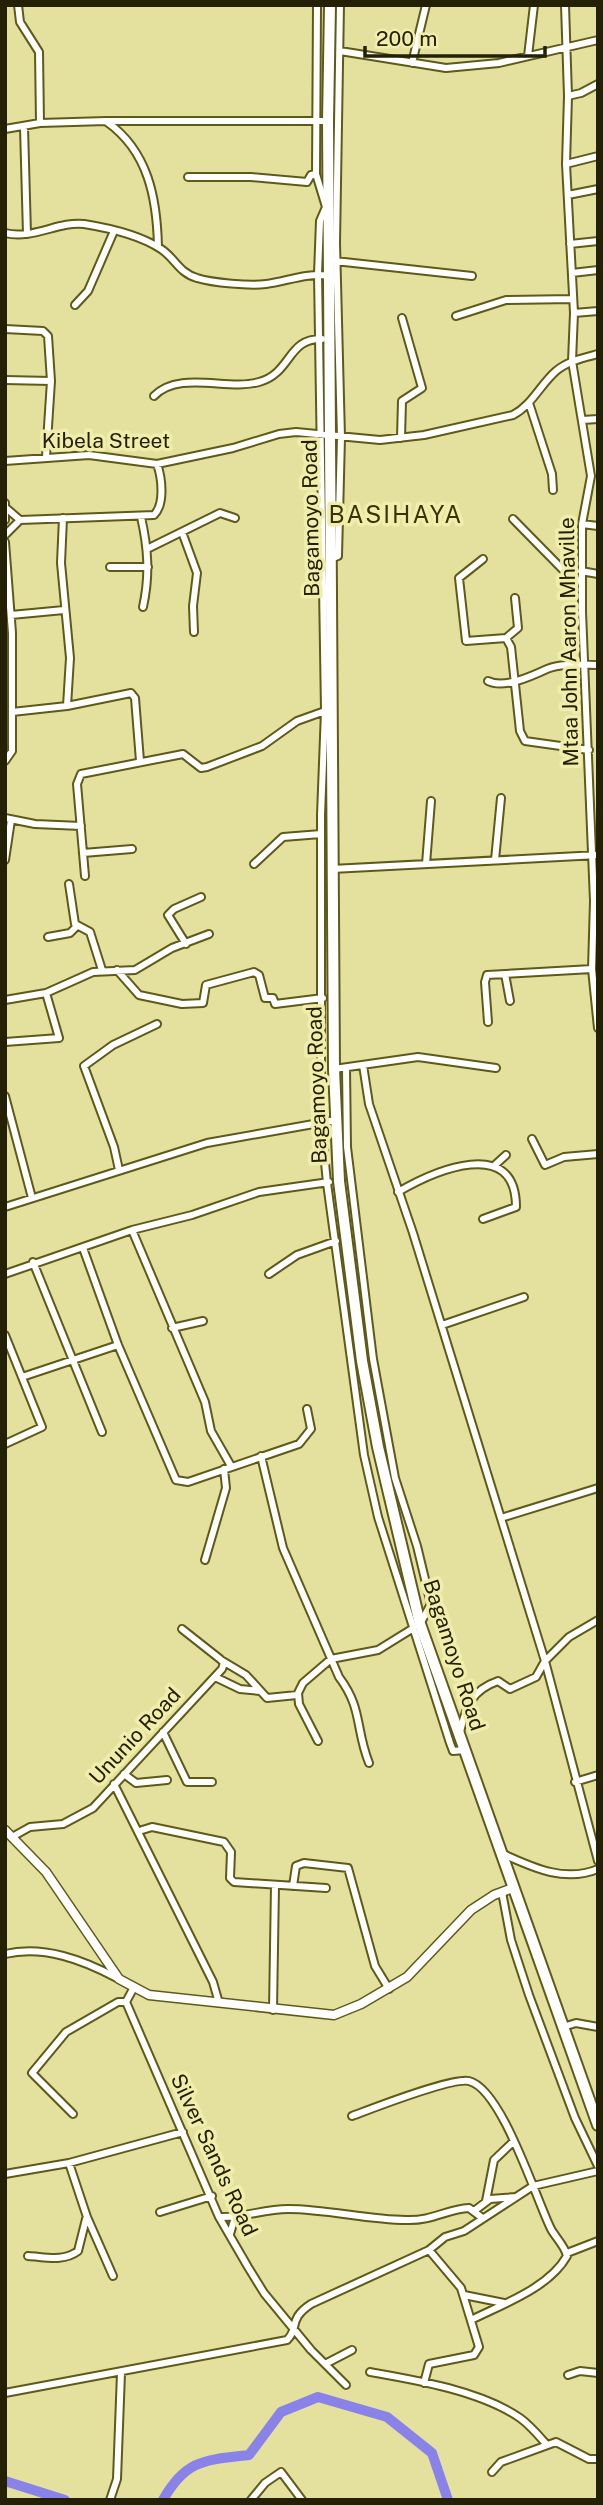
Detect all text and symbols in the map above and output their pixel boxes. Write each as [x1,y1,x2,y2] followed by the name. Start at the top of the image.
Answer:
[365,14,545,58] scale bar
[376,26,437,51] text: 200 m
[42,428,170,453] street label: Kibela Street
[297,439,324,597] street label: Bagamoyo Road
[329,500,463,528] district label: BASIHAYA
[554,517,583,767] street label: Mtaa John Aaron Mhaville
[301,1006,332,1164] street label: Bagamoyo Road
[418,1576,491,1734] street label: Bagamoyo Road
[84,1682,186,1789] street label: Ununio Road
[166,2069,263,2240] street label: Silver Sands Road

